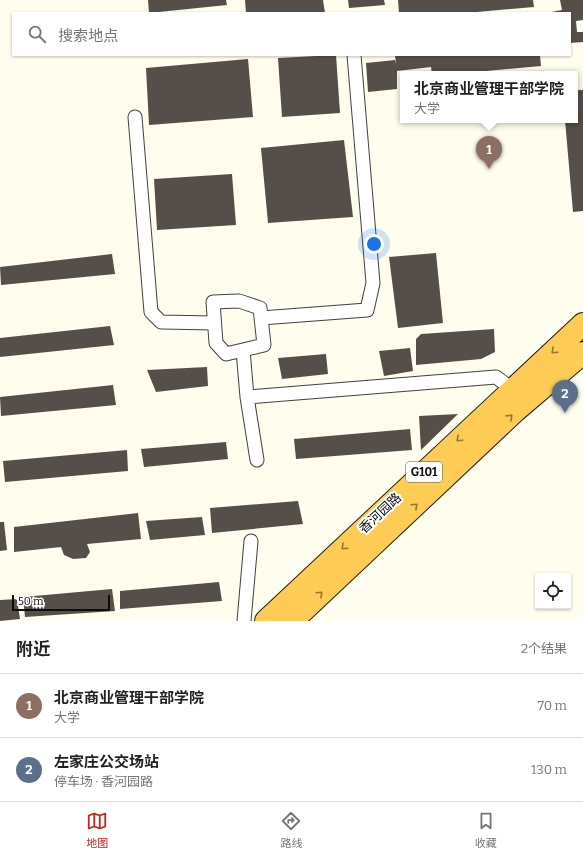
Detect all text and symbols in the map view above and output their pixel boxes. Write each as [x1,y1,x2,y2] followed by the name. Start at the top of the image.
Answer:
[12,12,571,56] search box
[26,23,48,45] icon: search
[58,27,118,45] text: 搜索地点
[400,71,578,123] popup
[414,80,564,98] text: 北京商业管理干部学院
[414,101,440,116] text: 大学
[476,136,502,169] pin: 1
[364,234,384,254] your location
[551,346,559,353] one-way arrow
[552,380,578,413] pin: 2
[505,414,513,421] one-way arrow
[456,434,464,442] one-way arrow
[406,462,442,482] road number: G101
[356,490,404,536] street label: 香河园路
[411,504,418,511] one-way arrow
[341,543,349,550] one-way arrow
[535,573,571,609] map controls
[535,573,571,609] button: locate
[315,592,323,599] one-way arrow
[12,593,110,612] scale bar
[18,595,44,608] text: 50 m
[16,639,50,660] text: 附近
[521,641,567,656] text: 2个结果
[54,689,204,707] text: 北京商业管理干部学院
[26,698,32,713] text: 1
[537,698,567,713] text: 70 m
[54,710,80,725] text: 大学
[54,753,159,771] text: 左家庄公交场站
[25,762,33,777] text: 2
[531,762,567,777] text: 130 m
[54,774,153,789] text: 停车场 · 香河园路
[86,810,108,850] tab: 地图
[280,810,302,850] tab: 路线
[475,810,497,850] tab: 收藏

